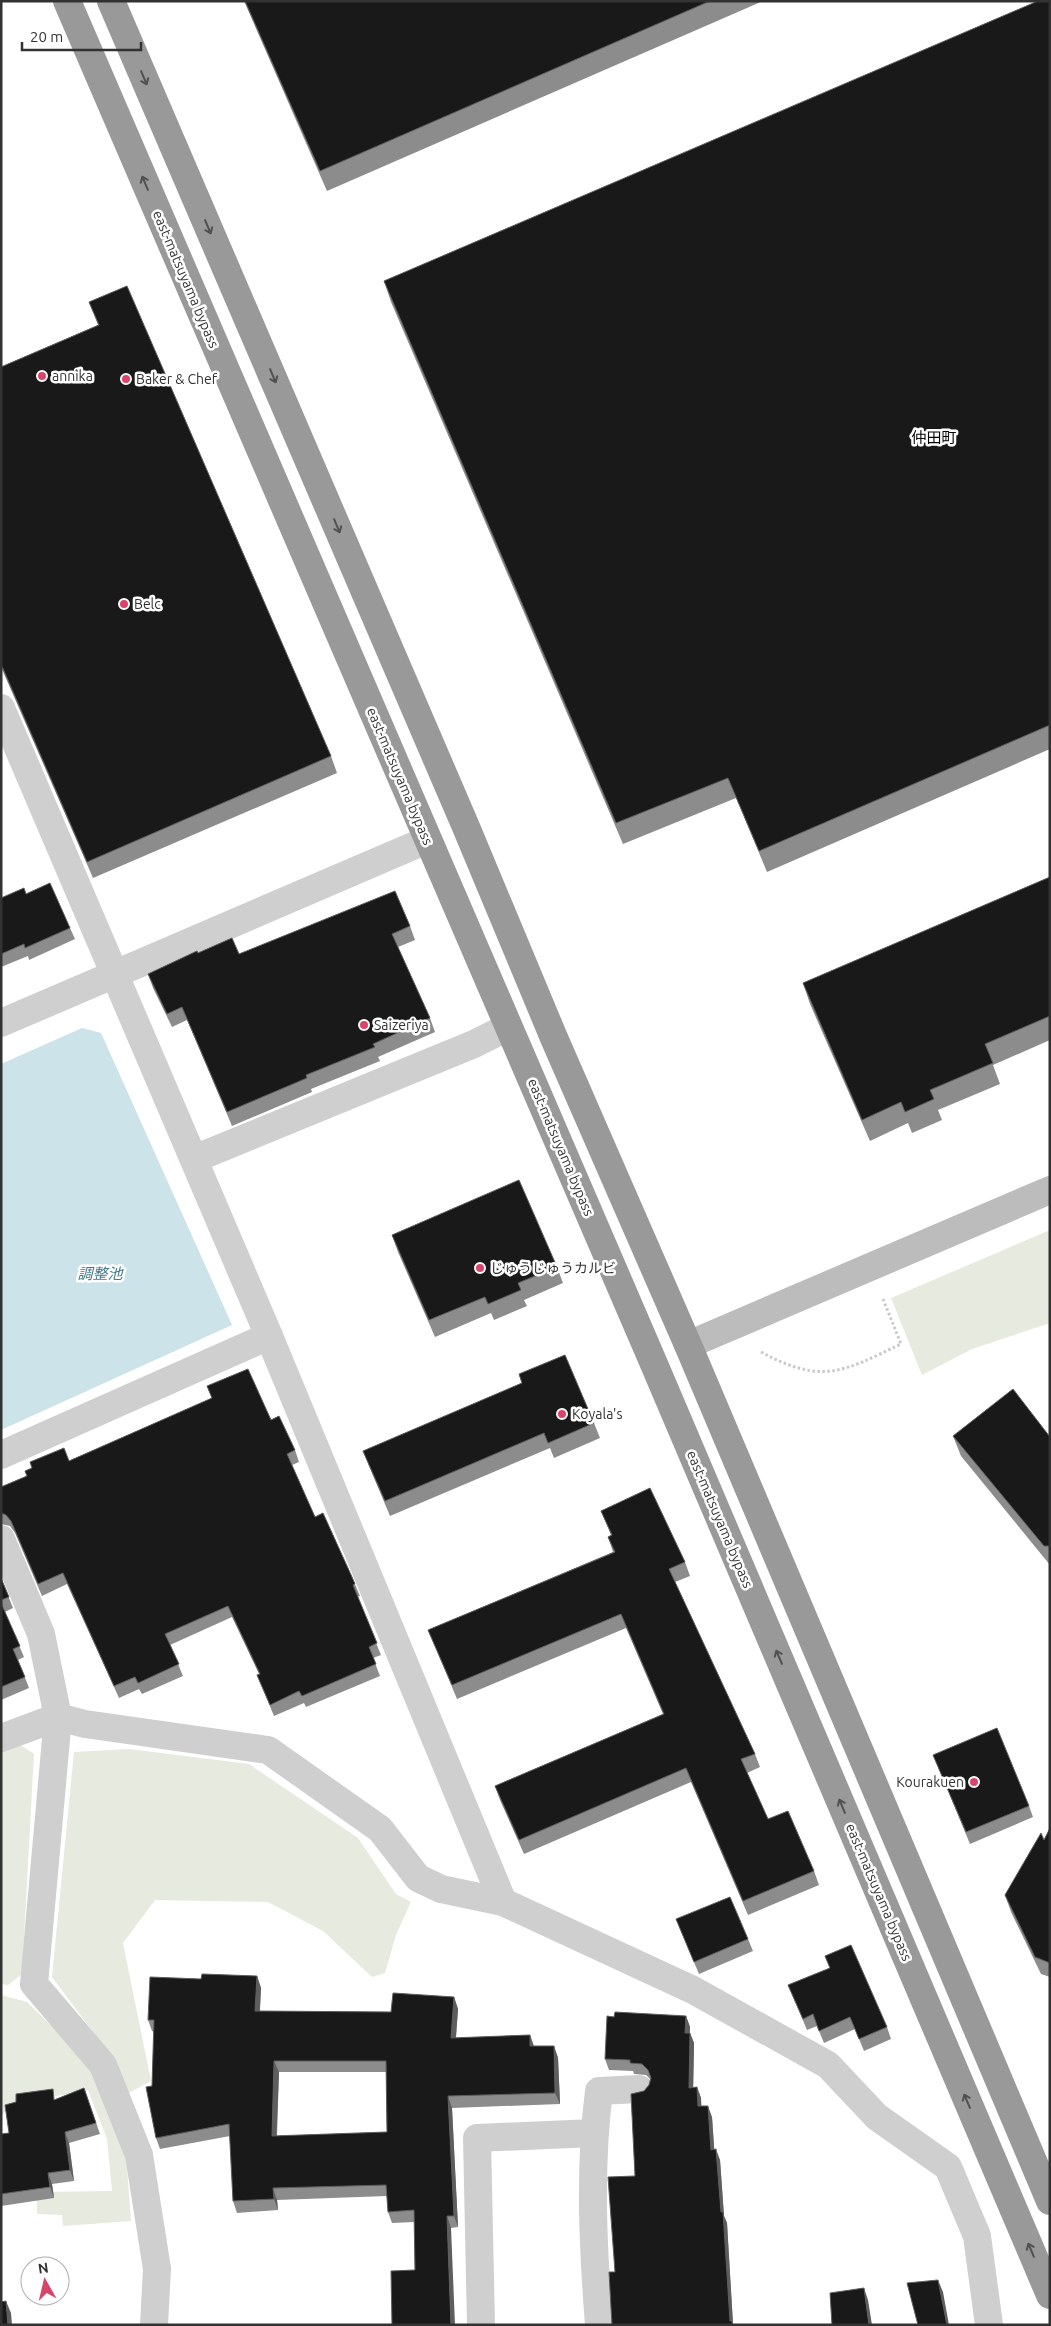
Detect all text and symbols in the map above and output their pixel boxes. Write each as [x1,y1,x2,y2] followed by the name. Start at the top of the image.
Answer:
[22,20,141,52] scale bar
[30,28,63,45] text: 20 m
[139,70,149,85] one-way arrow
[139,176,149,191] one-way arrow
[150,208,222,350] street label: east-matsuyama bypass
[204,219,214,234] one-way arrow
[52,368,93,384] place label: annika
[269,369,278,384] one-way arrow
[36,370,48,382] marker: annika
[136,371,218,387] place label: Baker & Chef
[120,373,132,385] marker: Baker & Chef
[911,429,957,446] district label: 仲田町
[332,518,342,533] one-way arrow
[134,596,161,612] place label: Belc
[118,598,130,610] marker: Belc
[364,705,436,847] street label: east-matsuyama bypass
[374,1017,429,1033] place label: Saizeriya
[358,1019,370,1031] marker: Saizeriya
[525,1076,597,1218] street label: east-matsuyama bypass
[490,1260,616,1276] place label: じゅうじゅうカルビ
[474,1262,486,1274] marker: じゅうじゅうカルビ
[77,1265,124,1282] water label: 調整池
[572,1406,623,1422] place label: Koyala's
[556,1408,568,1420] marker: Koyala's
[684,1448,756,1590] street label: east-matsuyama bypass
[773,1650,783,1665] one-way arrow
[896,1774,964,1790] place label: Kourakuen
[968,1776,980,1788] marker: Kourakuen
[837,1799,847,1814] one-way arrow
[843,1821,915,1963] street label: east-matsuyama bypass
[962,2094,972,2109] one-way arrow
[1025,2243,1035,2258] one-way arrow
[20,2256,70,2306] north arrow
[37,2259,49,2277] text: N

